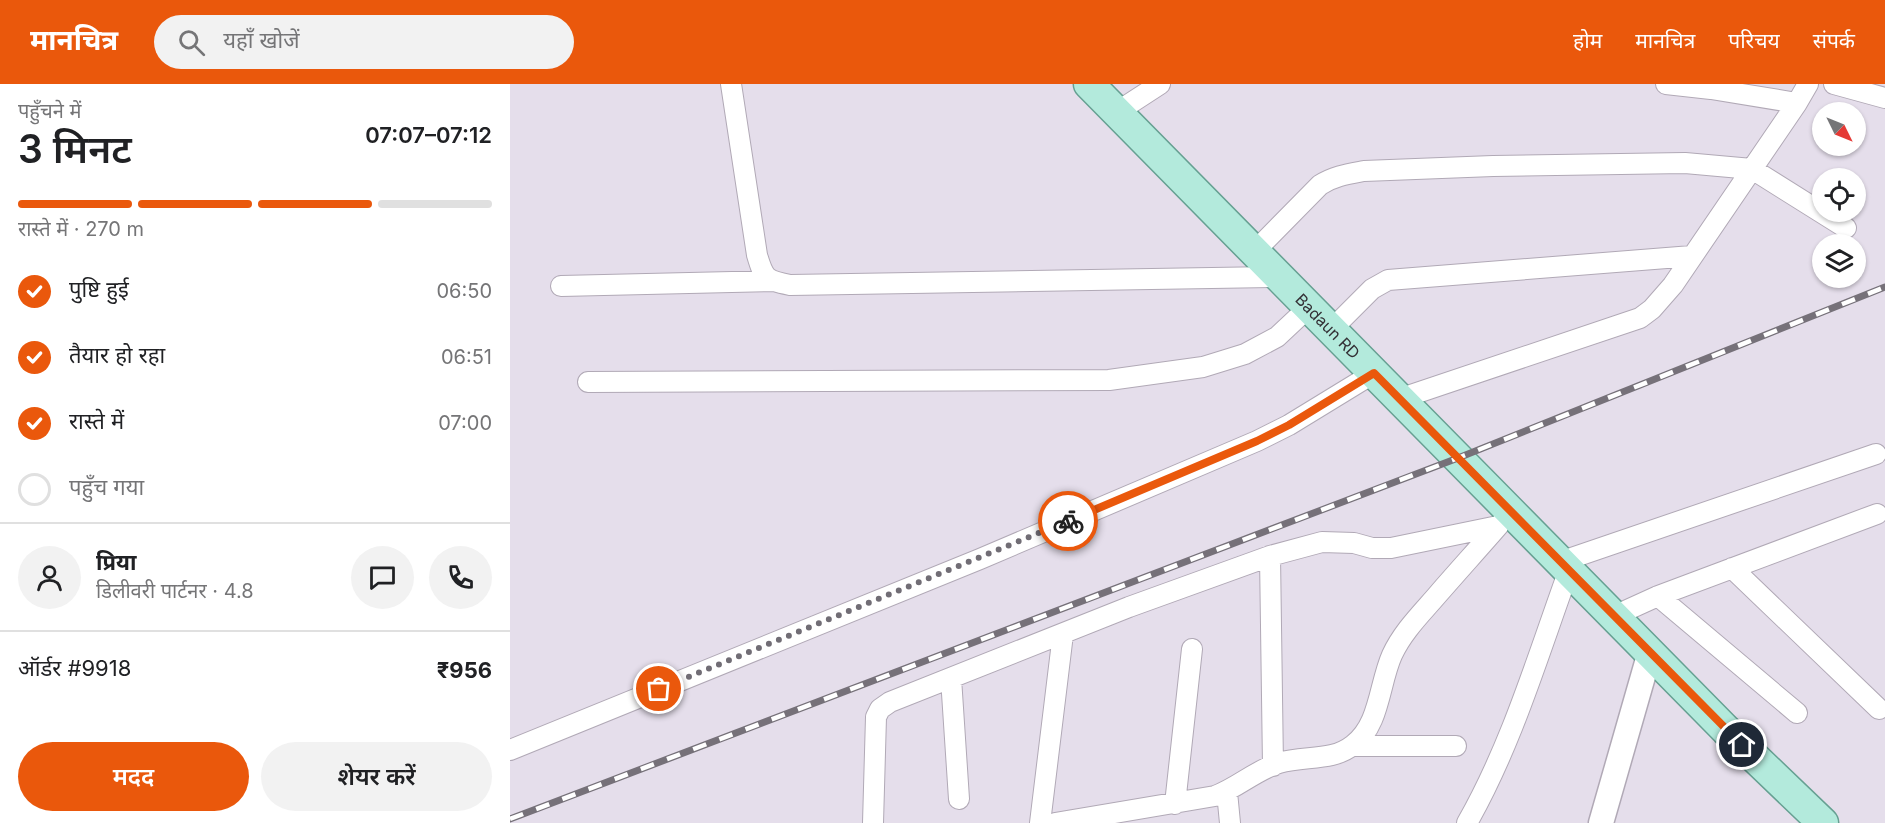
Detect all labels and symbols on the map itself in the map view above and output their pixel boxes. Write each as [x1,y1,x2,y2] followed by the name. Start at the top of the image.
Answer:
[1812,102,1866,156] north arrow
[1291,289,1364,363] street label: Badaun RD
[1038,491,1098,551] courier
[633,663,684,714] pin
[1716,719,1767,770] pin

